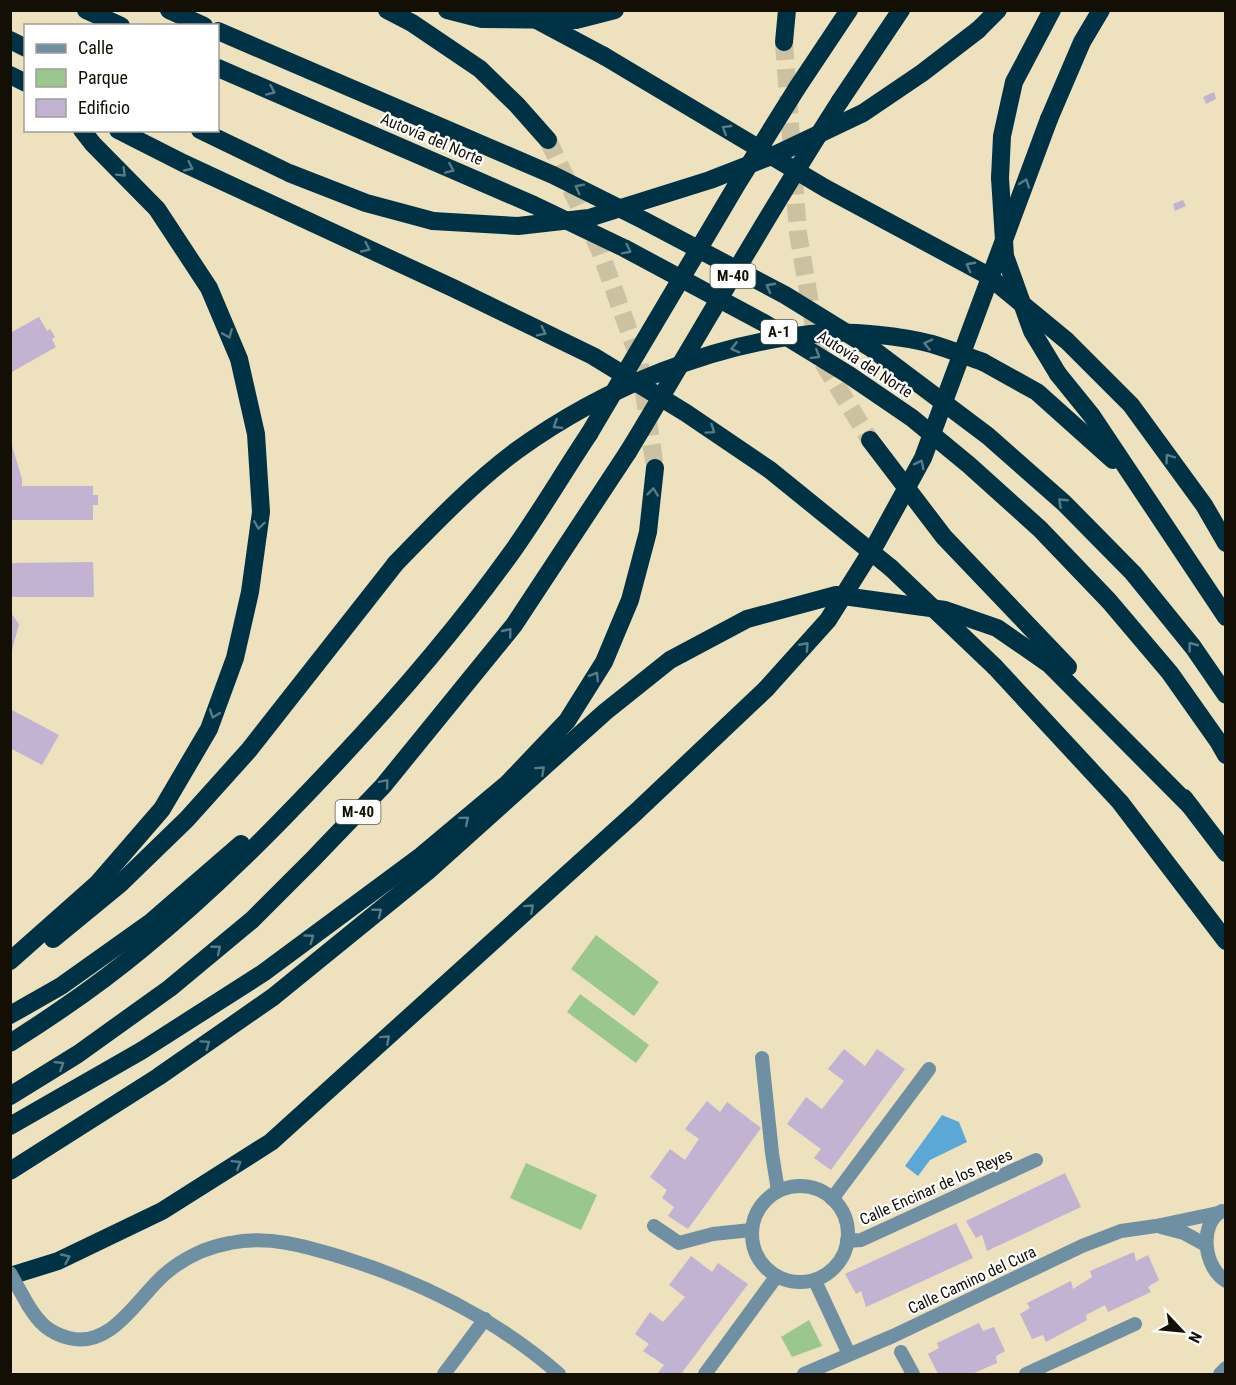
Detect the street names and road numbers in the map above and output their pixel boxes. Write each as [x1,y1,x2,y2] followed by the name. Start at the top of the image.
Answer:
[378,109,486,169] street label: Autovía del Norte
[710,264,756,288] road number: M-40
[761,320,797,344] road number: A-1
[814,326,916,402] street label: Autovía del Norte
[336,800,380,824] road number: M-40
[857,1145,1015,1229] street label: Calle Encinar de los Reyes
[905,1242,1039,1318] street label: Calle Camino del Cura

